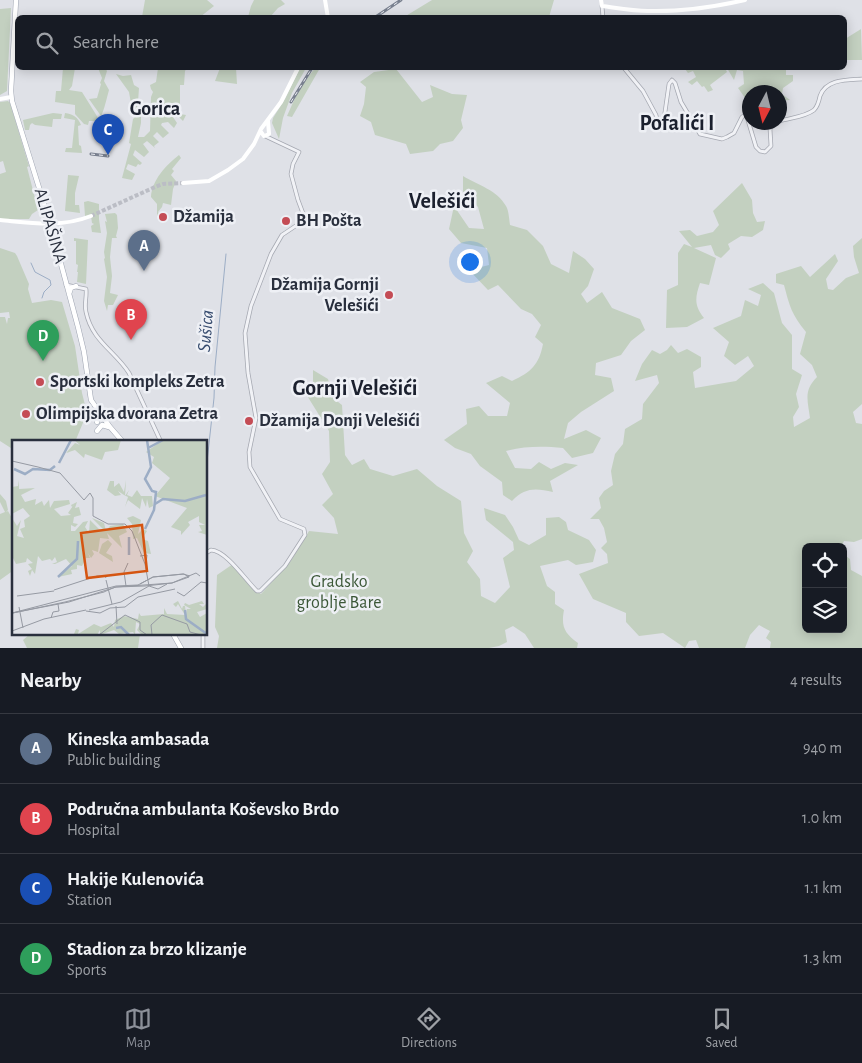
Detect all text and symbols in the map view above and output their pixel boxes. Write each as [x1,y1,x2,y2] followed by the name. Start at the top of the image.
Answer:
[15,15,847,70] search box
[33,29,61,57] icon: search
[73,33,159,52] text: Search here
[742,85,787,130] north arrow
[130,99,181,119] district label: Gorica
[639,112,715,134] district label: Pofalići I
[92,114,124,155] pin: C
[31,185,72,266] street label: ALIPAŠINA
[409,190,475,212] district label: Velešići
[173,208,234,226] place label: Džamija
[157,211,169,223] marker: Džamija
[296,212,362,230] place label: BH Pošta
[280,215,292,227] marker: BH Pošta
[128,230,160,271] pin: A
[457,249,483,275] your location
[270,276,379,315] place label: Džamija Gornji Velešići
[383,289,395,301] marker: Džamija Gornji Velešići
[115,299,147,340] pin: B
[195,309,217,353] water label: Sušica
[27,320,59,361] pin: D
[50,373,225,391] place label: Sportski kompleks Zetra
[34,376,46,388] marker: Sportski kompleks Zetra
[293,377,417,400] district label: Gornji Velešići
[36,405,218,423] place label: Olimpijska dvorana Zetra
[20,408,32,420] marker: Olimpijska dvorana Zetra
[259,412,420,430] place label: Džamija Donji Velešići
[243,415,255,427] marker: Džamija Donji Velešići
[12,440,208,636] inset map
[802,543,847,633] map controls
[802,543,847,588] button: locate
[296,573,382,612] park label: Gradsko groblje Bare
[802,588,847,633] button: layers
[20,670,81,691] text: Nearby
[790,672,842,688] text: 4 results
[67,730,209,749] text: Kineska ambasada
[31,740,41,756] text: A
[803,740,842,756] text: 940 m
[67,752,161,768] text: Public building
[67,800,339,819] text: Područna ambulanta Koševsko Brdo
[31,810,41,826] text: B
[802,810,842,826] text: 1.0 km
[67,822,120,838] text: Hospital
[67,870,204,889] text: Hakije Kulenovića
[32,880,40,896] text: C
[805,880,842,896] text: 1.1 km
[67,892,112,908] text: Station
[67,940,247,959] text: Stadion za brzo klizanje
[31,950,41,966] text: D
[804,950,842,966] text: 1.3 km
[67,962,107,978] text: Sports
[124,1005,152,1052] tab: Map
[401,1005,457,1052] tab: Directions
[706,1005,738,1052] tab: Saved

